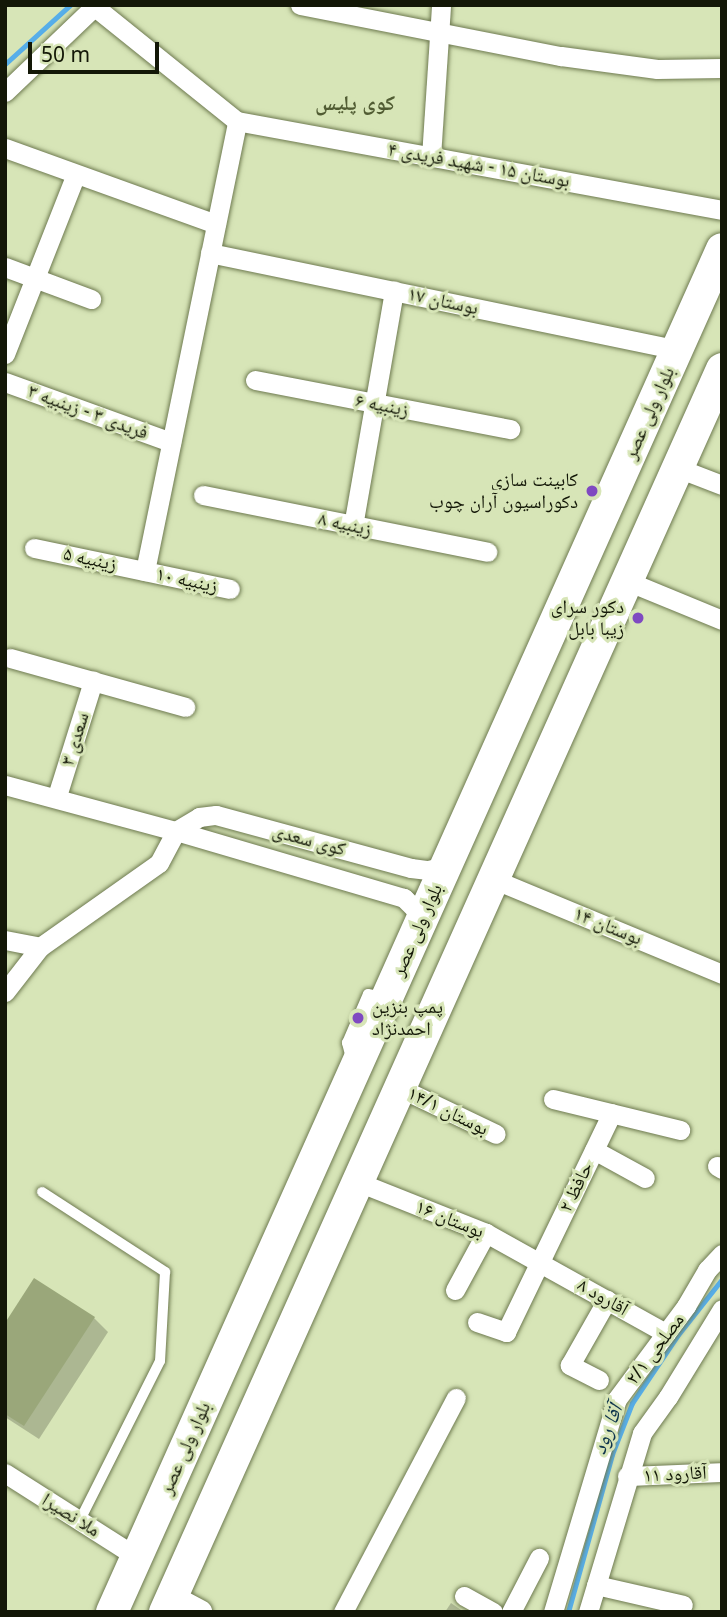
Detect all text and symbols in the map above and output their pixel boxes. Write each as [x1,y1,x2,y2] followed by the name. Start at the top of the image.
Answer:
[32,28,163,72] scale bar
[41,40,90,68] text: 50 m
[315,89,395,115] district label: کوی پلیس
[386,138,572,192] street label: بوستان ۱۵ - شهید فریدی ۴
[406,282,480,320] street label: بوستان ۱۷
[619,363,679,463] street label: بلوار ولی عصر
[25,380,151,444] street label: فریدی ۳ - زینبیه ۳
[353,389,411,421] street label: زینبیه ۶
[429,469,578,513] place label: کابینت سازی دکوراسیون آران چوب
[584,483,600,499] marker: کابینت سازی دکوراسیون آران چوب
[316,507,374,541] street label: زینبیه ۸
[61,542,119,576] street label: زینبیه ۵
[154,562,220,598] street label: زینبیه ۱۰
[551,596,624,640] place label: دکور سرای زیبا بابل
[630,610,646,626] marker: دکور سرای زیبا بابل
[56,710,94,768] street label: سعدی ۳
[270,819,348,861] street label: کوی سعدی
[387,880,447,980] street label: بلوار ولی عصر
[571,902,645,950] street label: بوستان ۱۴
[372,996,443,1040] place label: پمپ بنزین احمدنژاد
[350,1010,366,1026] marker: پمپ بنزین احمدنژاد
[404,1082,492,1140] street label: بوستان ۱۴/۱
[554,1158,598,1216] street label: حافظ ۲
[413,1195,487,1243] street label: بوستان ۱۶
[574,1273,632,1321] street label: آقارود ۸
[621,1309,689,1389] street label: مصلحی ۲/۱
[155,1398,215,1498] street label: بلوار ولی عصر
[585,1401,627,1457] water label: آقا رود
[643,1461,707,1487] street label: آقارود ۱۱
[38,1488,104,1542] street label: ملا نصیرا

